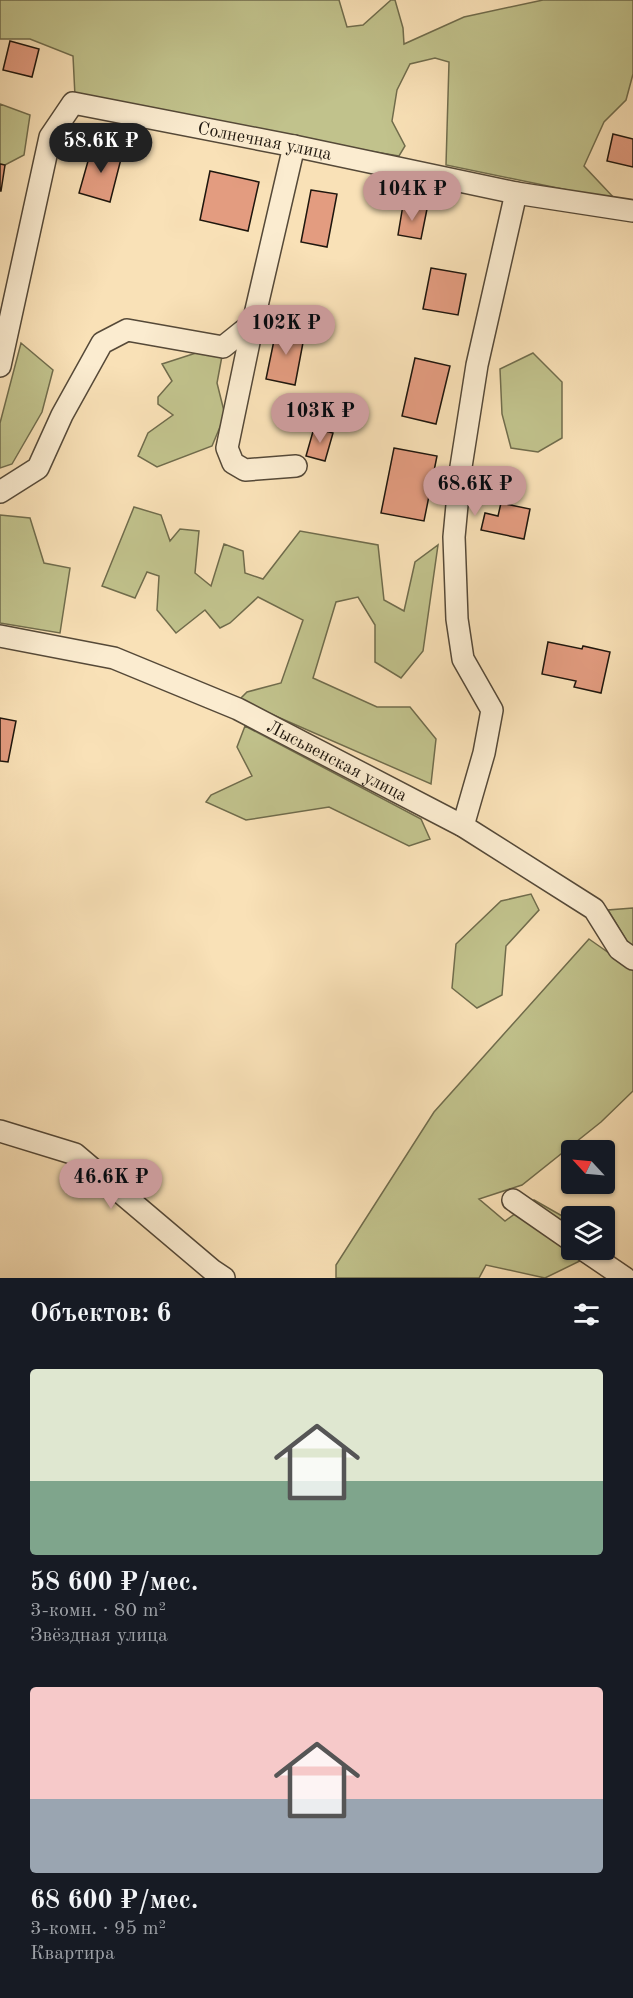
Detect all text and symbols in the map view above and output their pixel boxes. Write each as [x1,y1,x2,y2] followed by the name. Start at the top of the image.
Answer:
[196,119,334,164] street label: Солнечная улица
[46,123,156,174] pin: 58.6K ₽
[63,132,139,152] text: 58.6K ₽
[363,171,461,222] pin: 104K ₽
[377,180,447,200] text: 104K ₽
[237,305,335,356] pin: 102K ₽
[251,314,321,334] text: 102K ₽
[271,393,369,444] pin: 103K ₽
[285,402,355,422] text: 103K ₽
[420,466,530,517] pin: 68.6K ₽
[437,475,513,495] text: 68.6K ₽
[264,718,410,805] street label: Лысьвенская улица
[561,1140,615,1194] north arrow
[561,1140,615,1260] map controls
[56,1159,166,1210] pin: 46.6K ₽
[73,1168,149,1188] text: 46.6K ₽
[561,1206,615,1260] button: layers
[570,1298,603,1331] icon: filters
[30,1301,171,1327] text: Объектов: 6
[263,1408,371,1516] icon: home
[30,1570,198,1596] text: 58 600 ₽/мес.
[30,1601,166,1621] text: 3-комн. · 80 m²
[30,1626,168,1646] text: Звёздная улица
[263,1726,371,1834] icon: home
[30,1888,198,1914] text: 68 600 ₽/мес.
[30,1919,166,1939] text: 3-комн. · 95 m²
[30,1944,115,1964] text: Квартира

